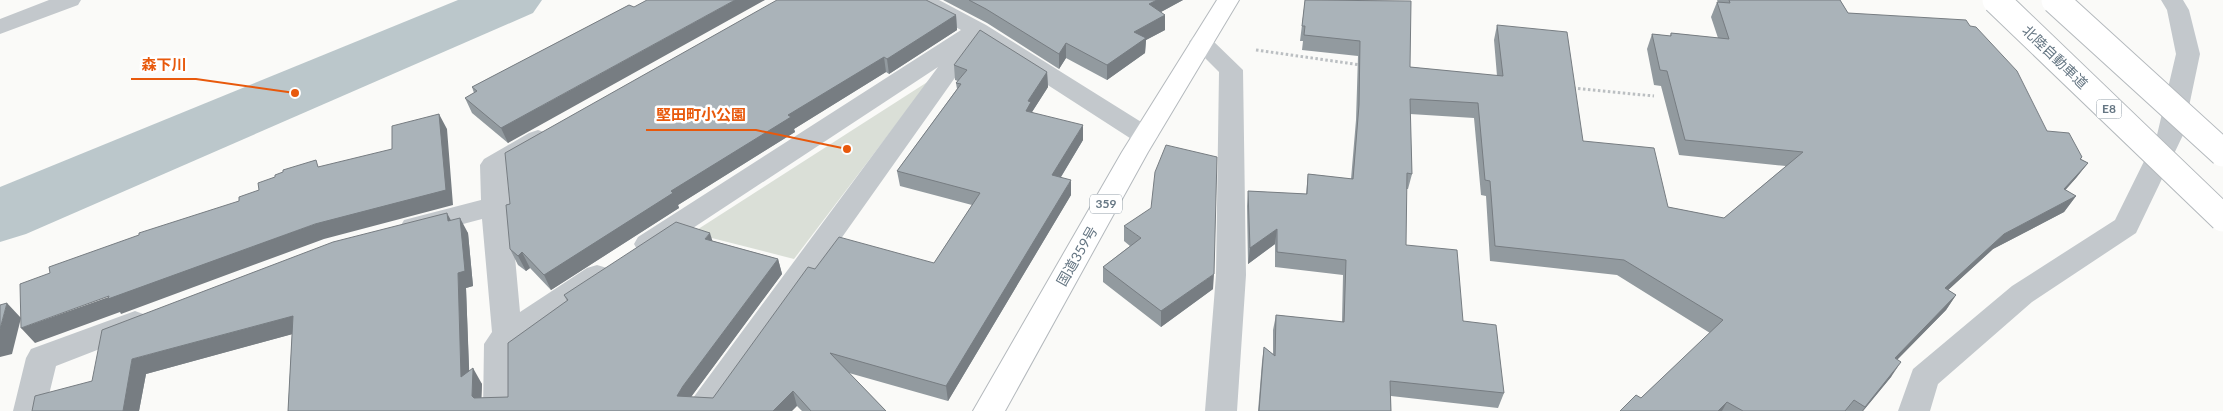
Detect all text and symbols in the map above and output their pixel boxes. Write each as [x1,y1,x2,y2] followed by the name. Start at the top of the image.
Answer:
[2019,21,2091,92] street label: 北陸自動車道
[131,49,196,79] callout: 森下川
[141,55,187,73] text: 森下川
[646,100,756,130] callout: 堅田町小公園
[2096,100,2122,118] road number: E8
[656,105,746,123] text: 堅田町小公園
[1090,194,1122,213] road number: 359
[1053,223,1101,289] street label: 国道359号

